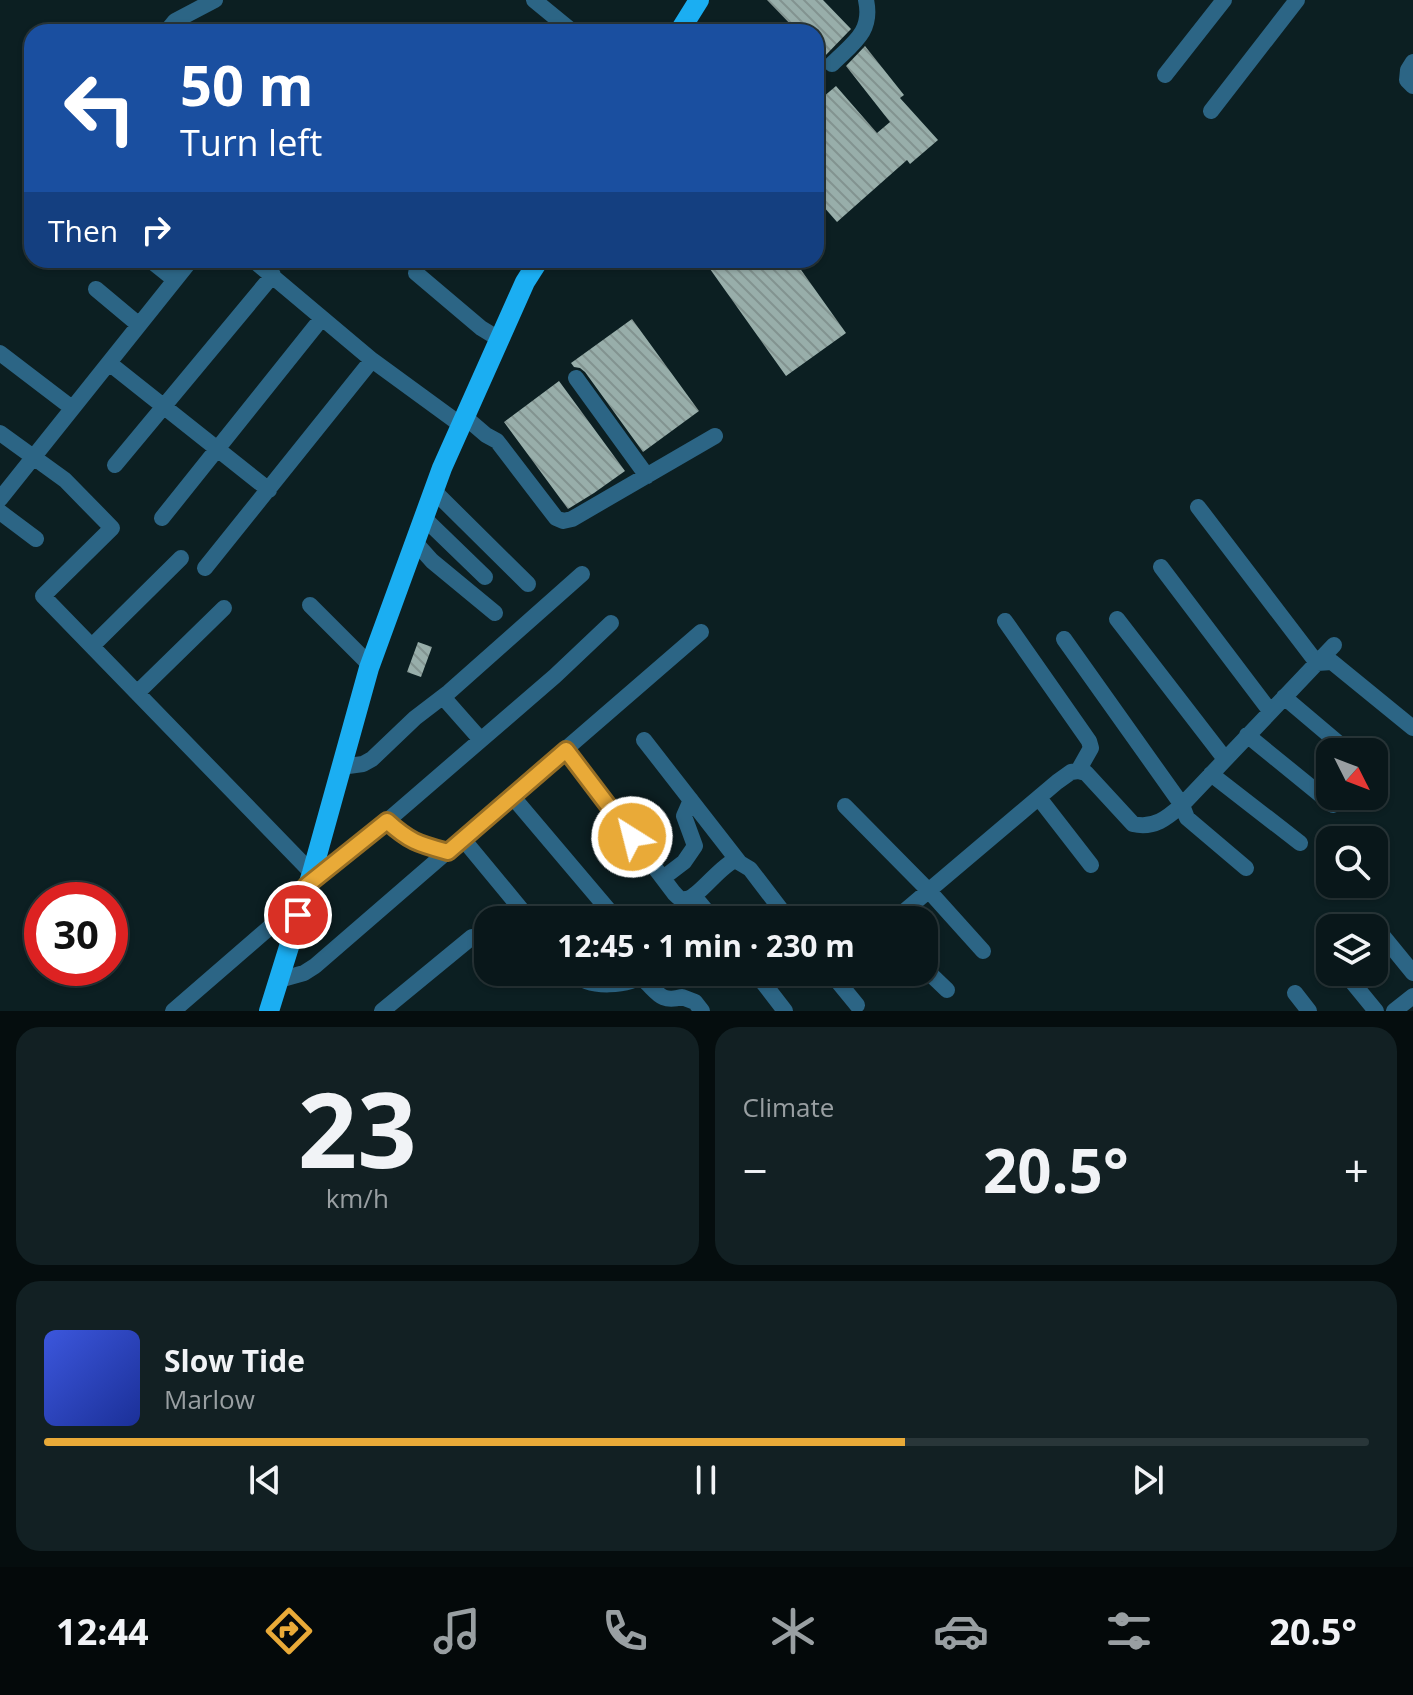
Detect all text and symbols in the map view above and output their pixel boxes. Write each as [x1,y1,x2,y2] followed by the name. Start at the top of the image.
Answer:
[180,46,314,122] text: 50 m
[48,56,152,160] icon: left
[180,118,322,167] text: Turn left
[134,208,178,252] icon: right
[48,210,118,251] text: Then
[1316,738,1388,810] north arrow
[1316,738,1388,986] map controls
[590,795,674,879] position arrow
[1316,826,1388,898] button: search
[264,881,332,949] pin
[24,882,128,986] speed limit sign: 30
[276,893,320,937] icon: arrive
[1316,914,1388,986] button: layers
[557,925,855,966] text: 12:45 · 1 min · 230 m
[298,1057,417,1198] text: 23
[743,1089,834,1125] text: Climate
[983,1129,1129,1211] text: 20.5°
[743,1140,768,1200] text: −
[1344,1140,1369,1200] text: +
[326,1180,389,1216] text: km/h
[164,1340,305,1381] text: Slow Tide
[164,1381,255,1417] text: Marlow
[243,1458,287,1502] icon: previous
[684,1458,728,1502] icon: pause
[1126,1458,1170,1502] icon: next
[261,1603,317,1659] icon: directions
[429,1603,485,1659] icon: music
[597,1603,653,1659] icon: phone
[765,1603,821,1659] icon: climate
[933,1603,989,1659] icon: car
[1101,1603,1157,1659] icon: filters
[56,1607,149,1656] text: 12:44
[1269,1607,1357,1656] text: 20.5°

